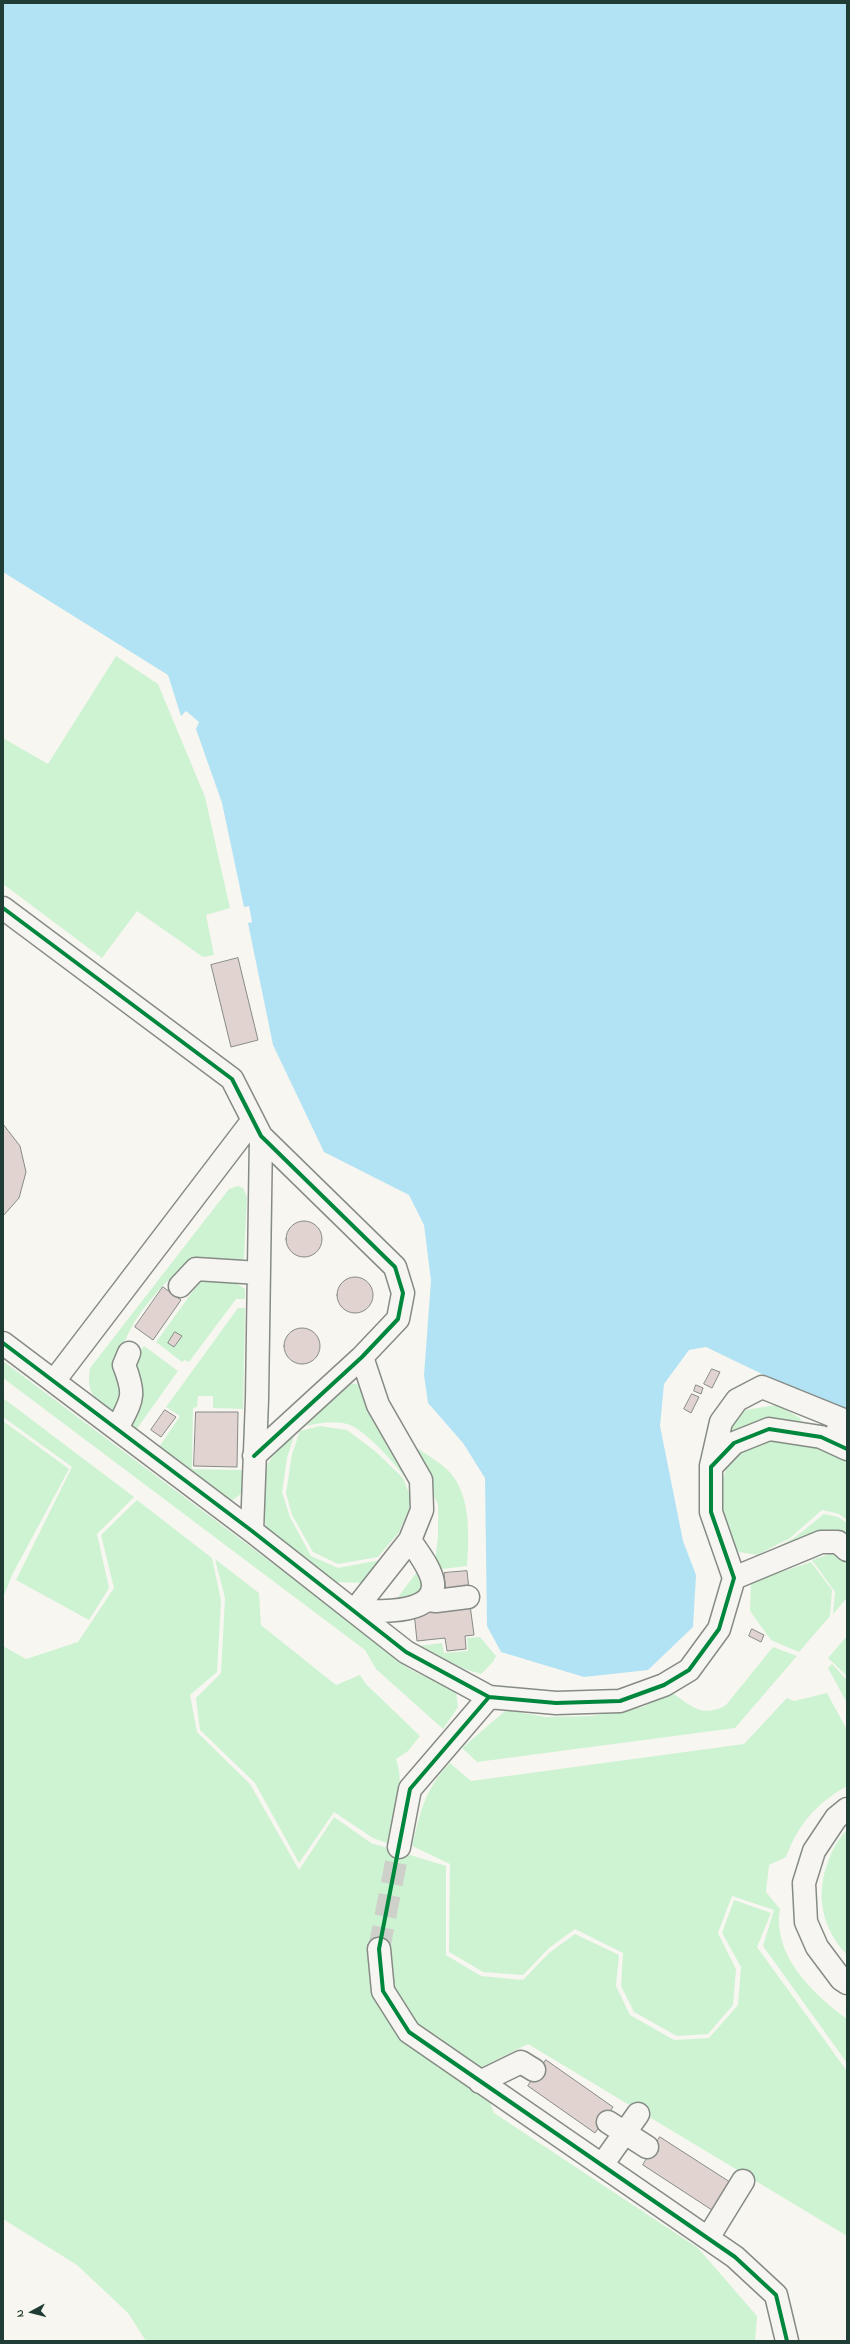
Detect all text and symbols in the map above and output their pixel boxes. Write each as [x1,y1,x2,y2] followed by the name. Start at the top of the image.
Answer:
[12,2292,52,2332] north arrow
[12,2309,28,2318] text: N

